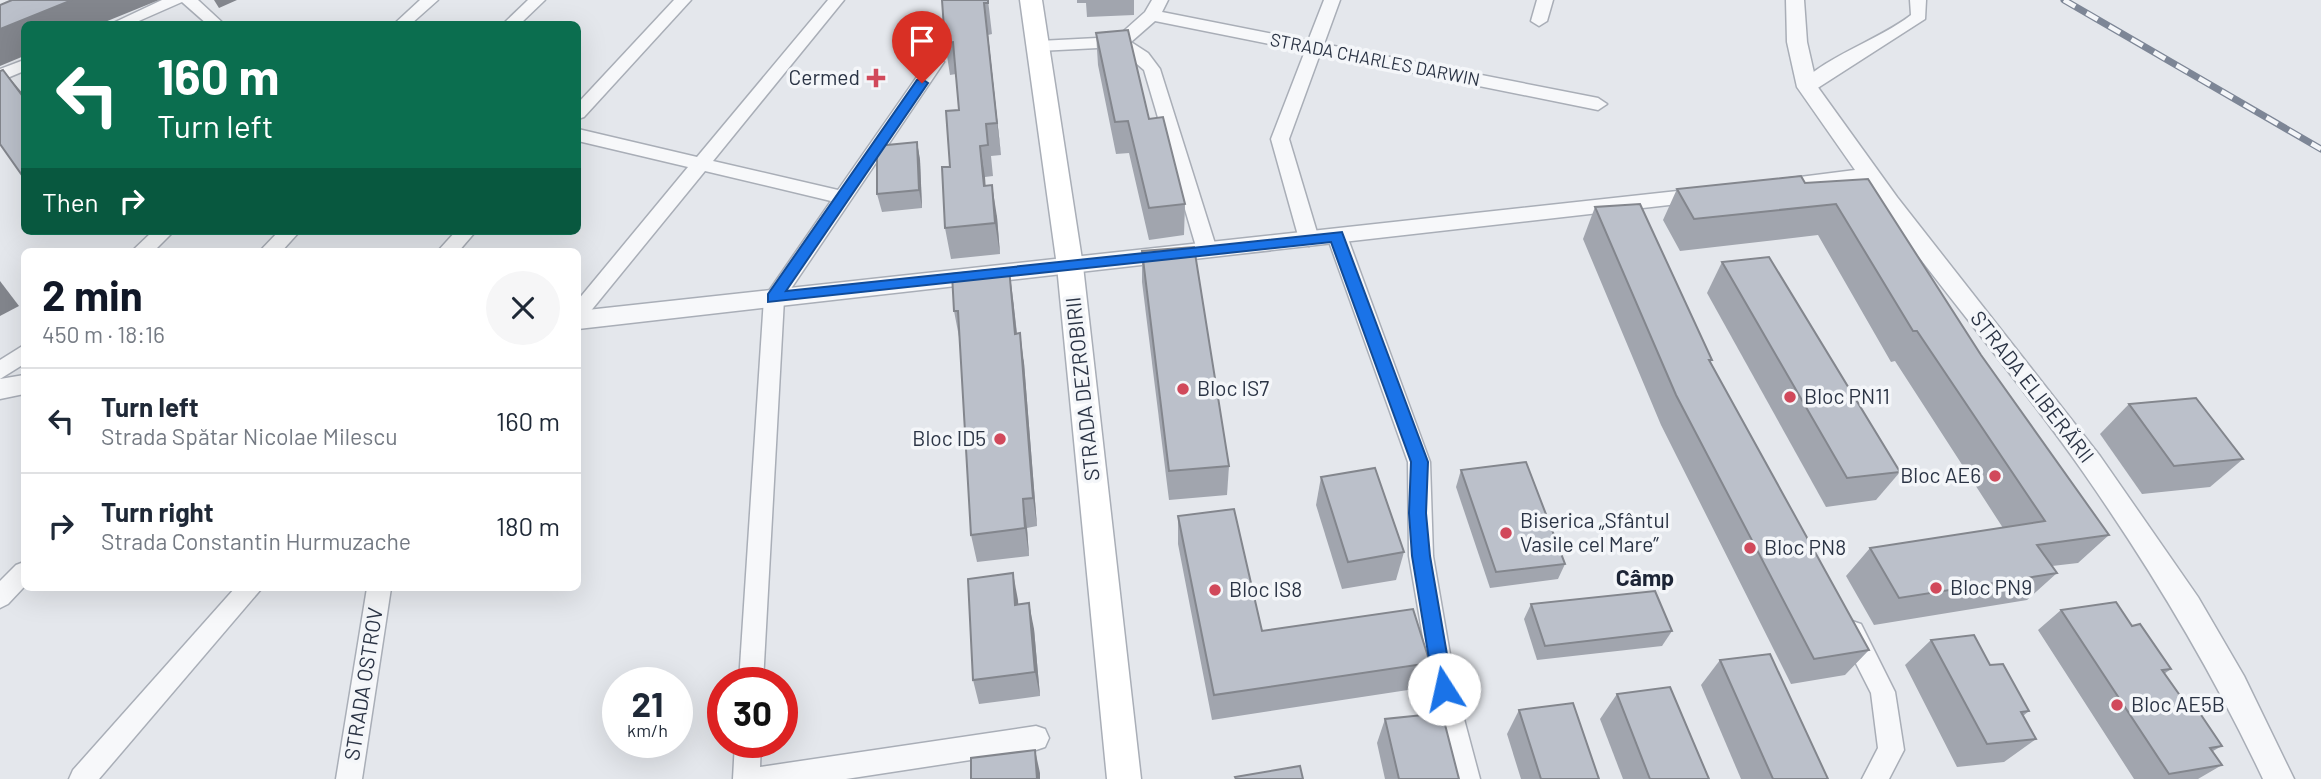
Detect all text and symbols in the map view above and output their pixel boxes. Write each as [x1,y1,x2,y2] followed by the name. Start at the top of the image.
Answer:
[892,11,952,83] pin
[903,22,941,60] icon: arrive
[1268,28,1482,90] street label: STRADA CHARLES DARWIN
[157,46,279,105] text: 160 m
[42,49,133,140] icon: left
[789,64,860,89] place label: Cermed
[866,68,886,88] marker: Cermed
[157,106,274,144] text: Turn left
[113,182,151,220] icon: right
[42,186,99,217] text: Then
[42,269,143,319] text: 2 min
[486,271,560,345] button: close
[1059,296,1104,482] street label: STRADA DEZROBIRII
[1966,305,2100,467] street label: STRADA ELIBERĂRII
[42,320,165,348] text: 450 m · 18:16
[1197,375,1269,400] place label: Bloc IS7
[1175,381,1191,397] marker: Bloc IS7
[1804,383,1890,408] place label: Bloc PN11
[1782,389,1798,405] marker: Bloc PN11
[101,391,199,422] text: Turn left
[42,402,80,440] icon: left
[496,405,560,436] text: 160 m
[101,422,398,450] text: Strada Spătar Nicolae Milescu
[912,425,986,450] place label: Bloc ID5
[992,431,1008,447] marker: Bloc ID5
[1900,462,1981,487] place label: Bloc AE6
[1987,468,2003,484] marker: Bloc AE6
[101,496,214,527] text: Turn right
[42,507,80,545] icon: right
[1520,507,1670,556] place label: Biserica „Sfântul Vasile cel Mare”
[496,510,560,541] text: 180 m
[1498,525,1514,541] marker: Biserica „Sfântul Vasile cel Mare”
[101,527,411,555] text: Strada Constantin Hurmuzache
[1764,534,1846,559] place label: Bloc PN8
[1742,540,1758,556] marker: Bloc PN8
[1616,563,1674,591] district label: Câmp
[1950,574,2032,599] place label: Bloc PN9
[1229,576,1302,601] place label: Bloc IS8
[1928,580,1944,596] marker: Bloc PN9
[1207,582,1223,598] marker: Bloc IS8
[338,605,387,762] street label: STRADA OSTROV
[1407,652,1481,726] position arrow
[707,667,798,758] speed limit sign: 30
[632,682,663,724] text: 21
[2131,691,2225,716] place label: Bloc AE5B
[2109,697,2125,713] marker: Bloc AE5B
[627,719,668,741] text: km/h

